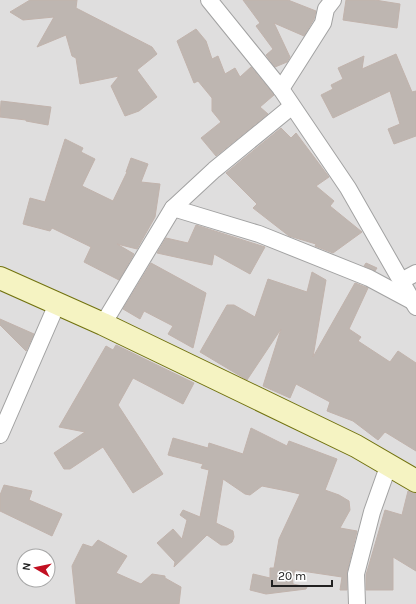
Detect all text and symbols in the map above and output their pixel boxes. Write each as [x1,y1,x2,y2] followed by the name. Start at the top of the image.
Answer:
[16,548,56,588] north arrow
[20,562,34,571] text: N
[272,562,332,588] scale bar
[278,569,306,583] text: 20 m

